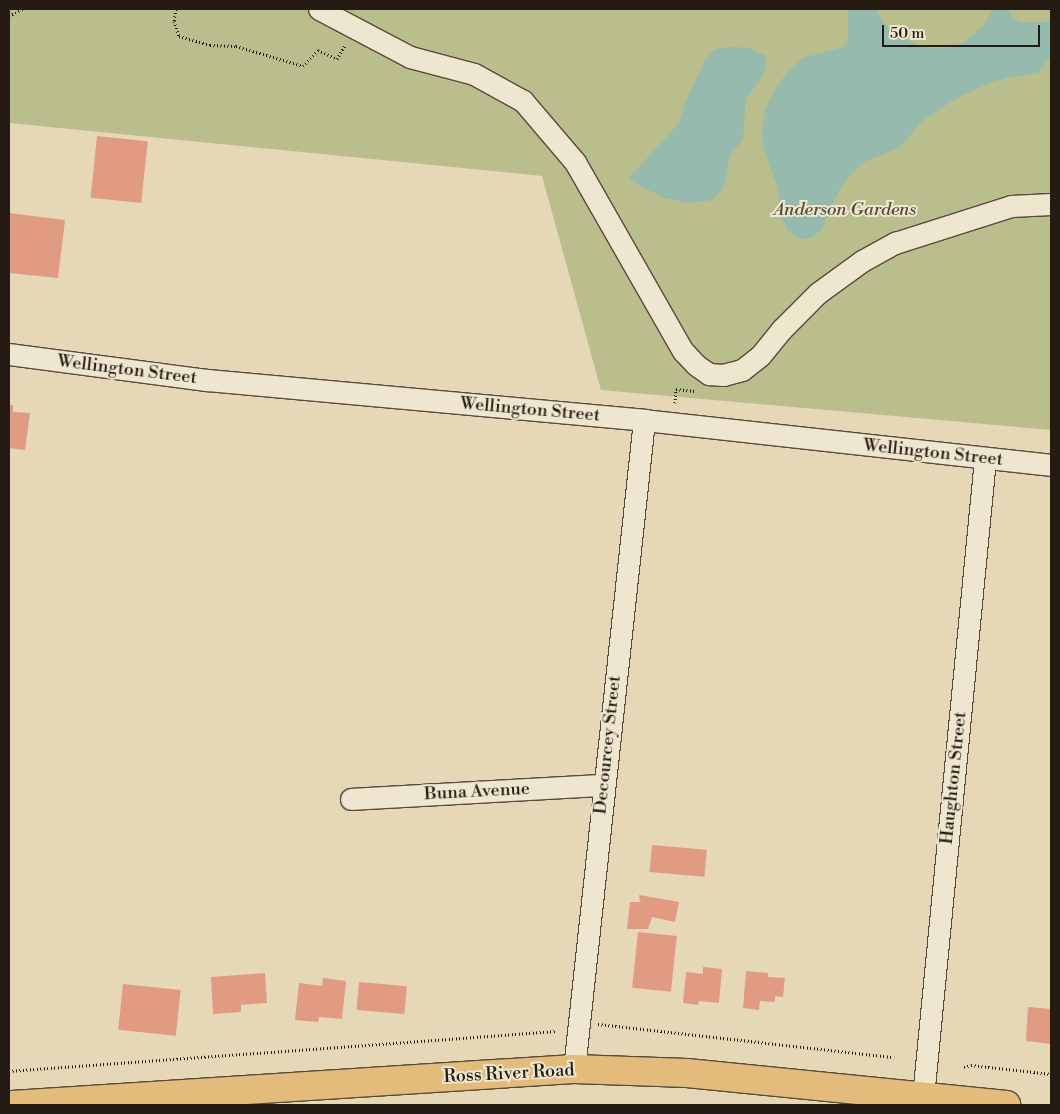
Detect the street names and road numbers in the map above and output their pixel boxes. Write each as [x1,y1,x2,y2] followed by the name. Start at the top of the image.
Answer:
[56,351,198,389] street label: Wellington Street
[459,393,601,427] street label: Wellington Street
[862,435,1004,471] street label: Wellington Street
[590,674,626,816] street label: Decourcey Street
[936,711,972,845] street label: Haughton Street
[424,778,530,806] street label: Buna Avenue
[443,1060,575,1088] street label: Ross River Road

